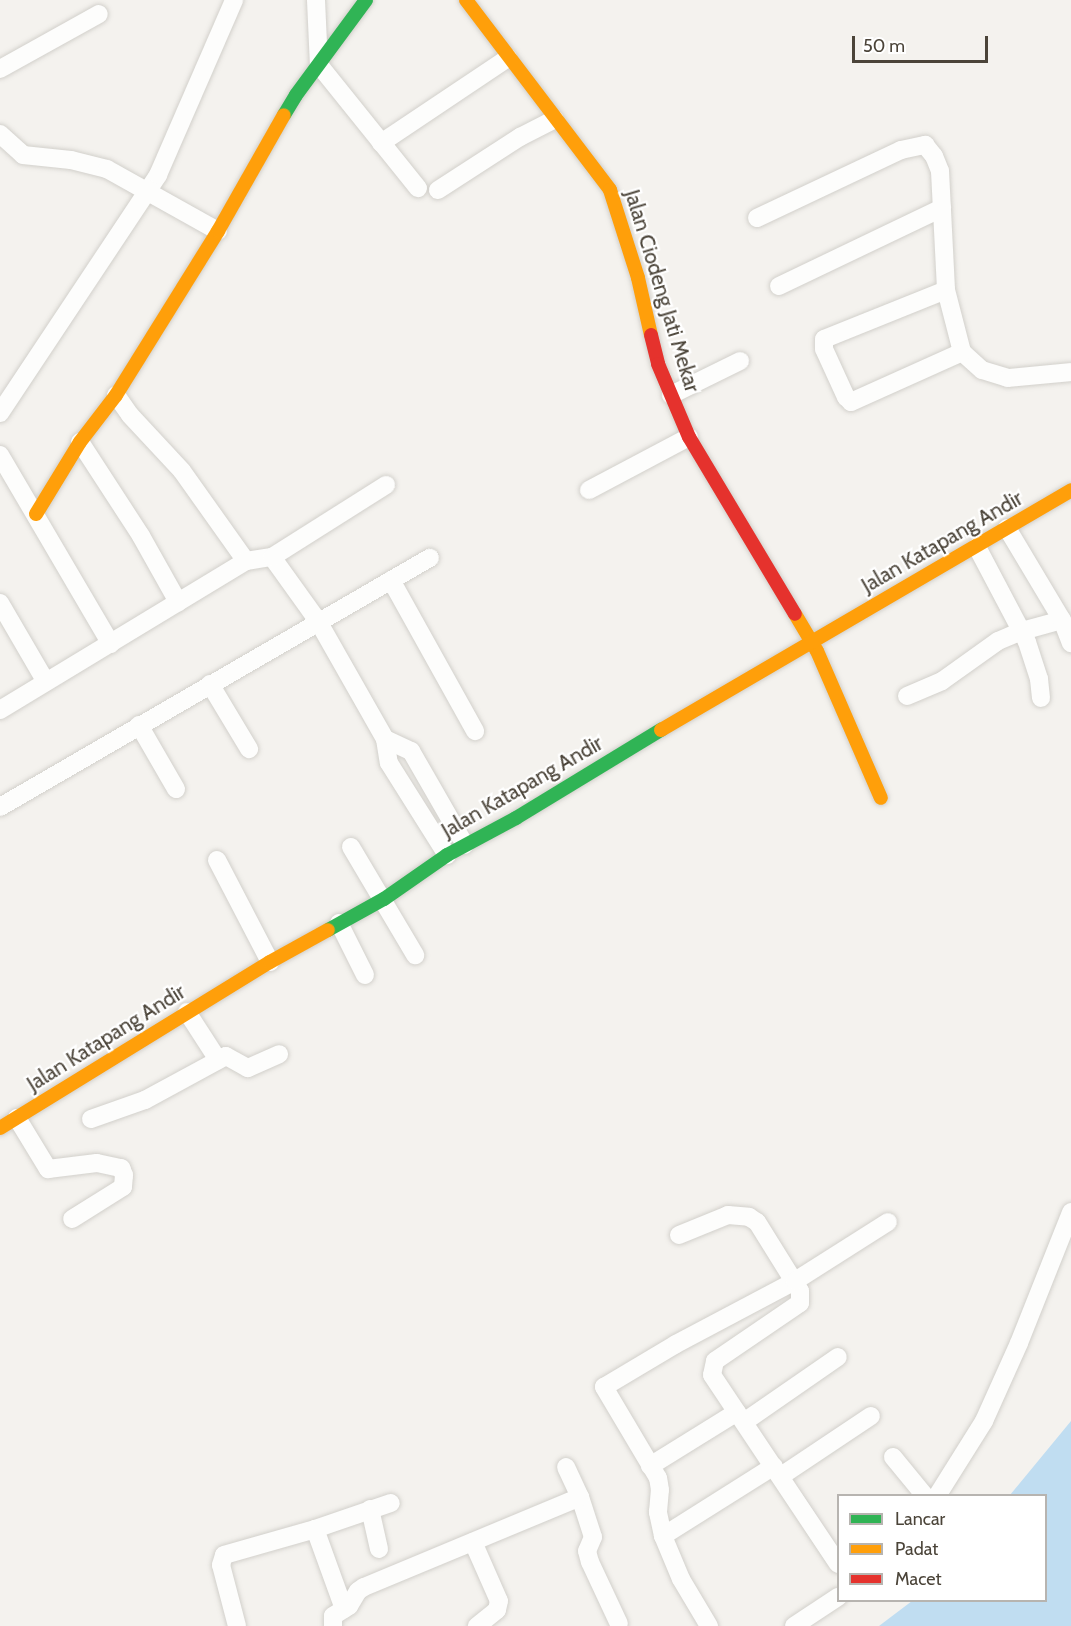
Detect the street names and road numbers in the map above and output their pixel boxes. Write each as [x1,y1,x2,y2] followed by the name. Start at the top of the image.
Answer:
[619,187,705,395] street label: Jalan Ciodeng Jati Mekar
[857,486,1027,598] street label: Jalan Katapang Andir
[437,731,607,843] street label: Jalan Katapang Andir
[22,979,190,1097] street label: Jalan Katapang Andir

